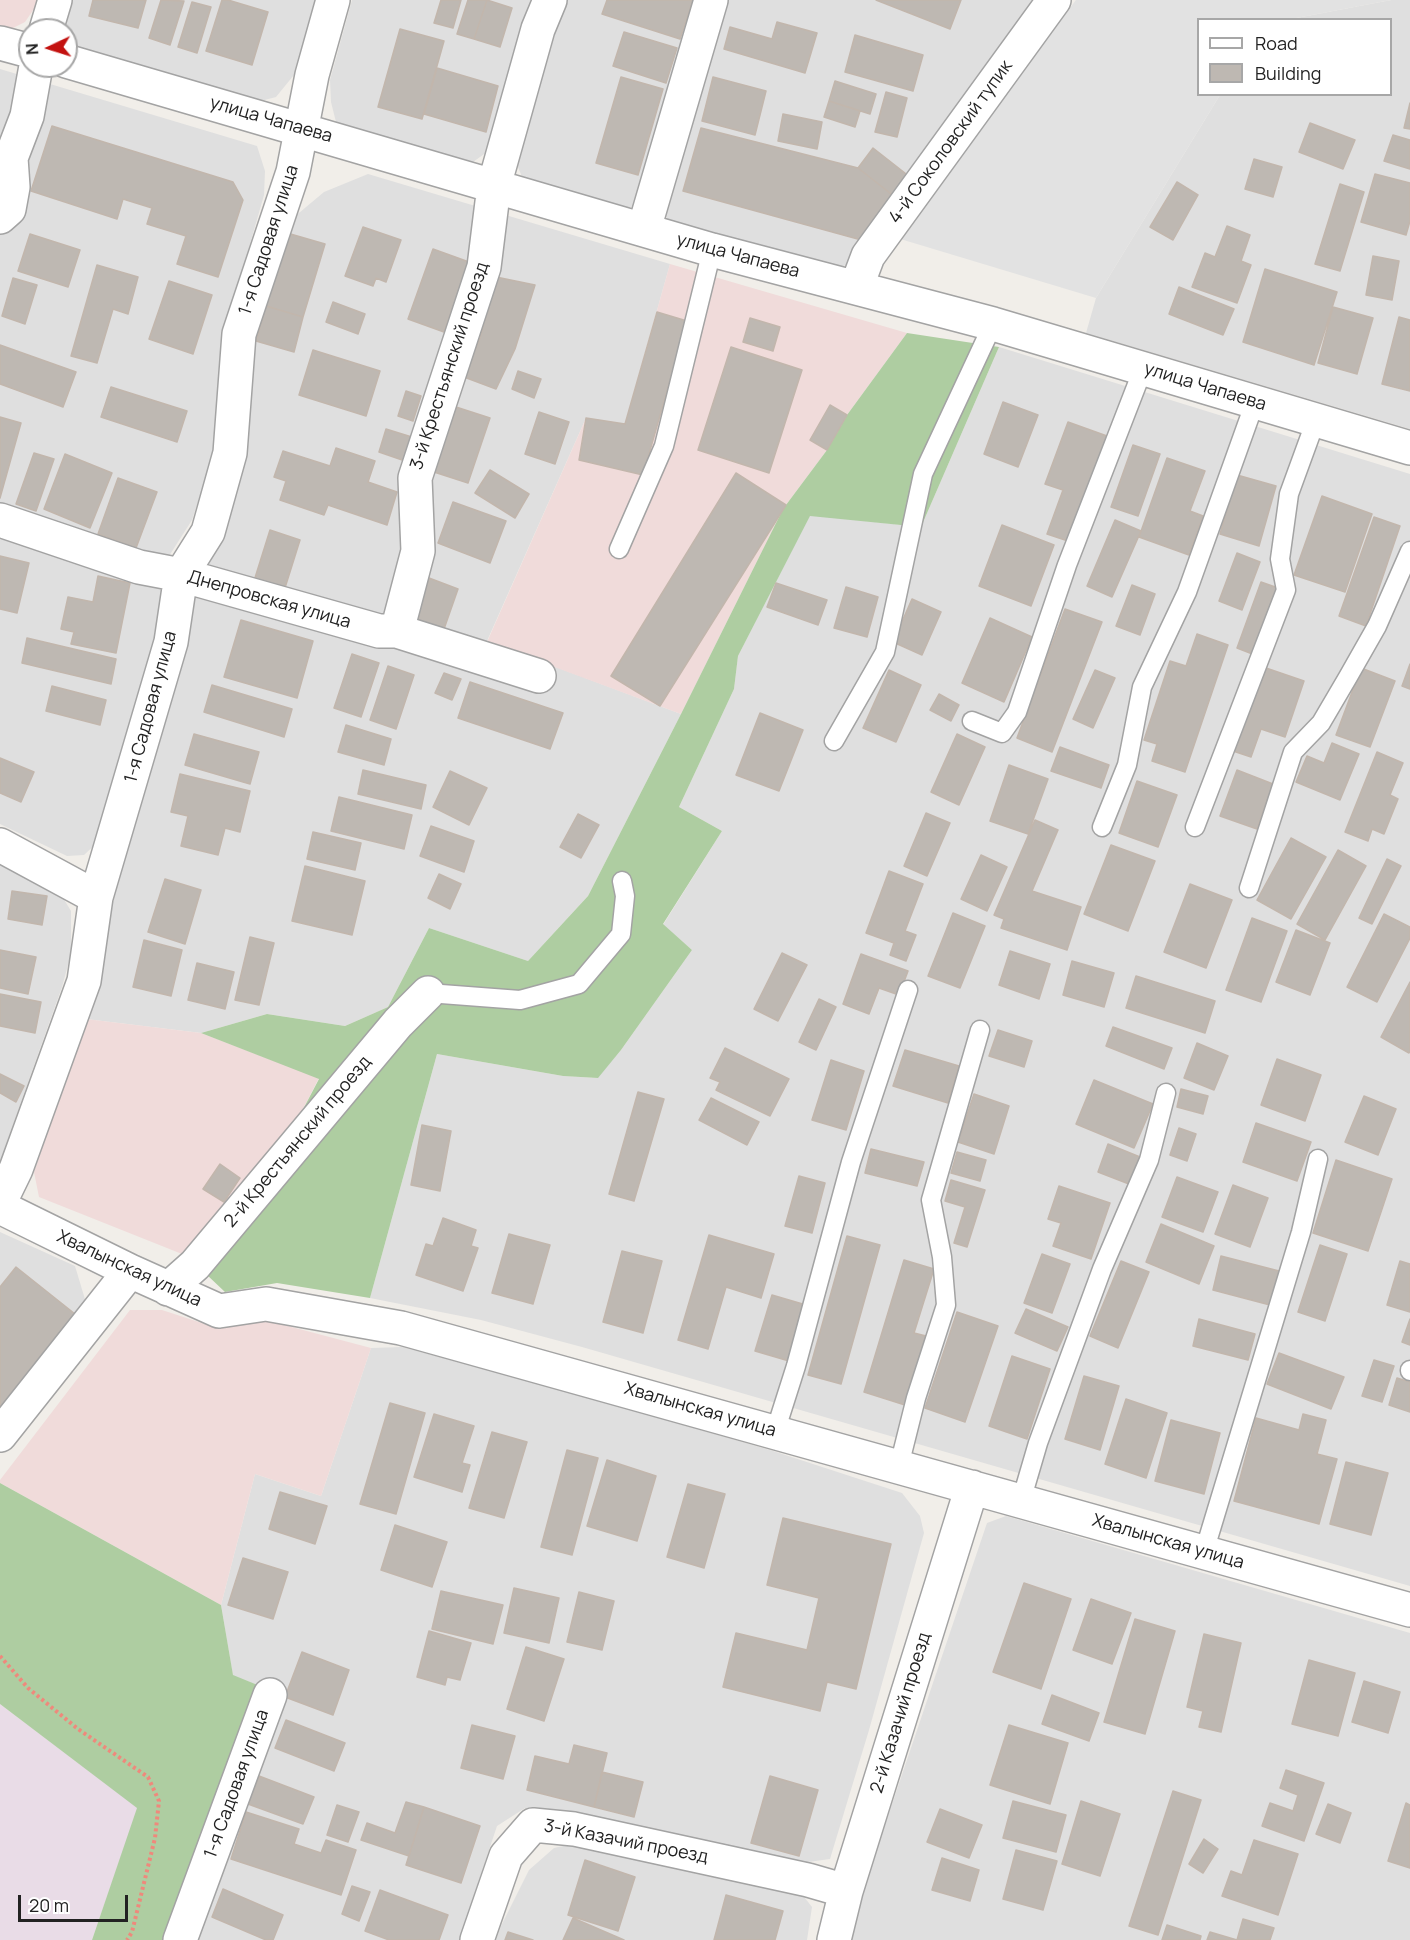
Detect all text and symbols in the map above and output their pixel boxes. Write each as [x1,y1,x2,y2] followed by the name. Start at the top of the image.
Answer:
[18,18,78,78] north arrow
[1197,18,1392,96] legend
[1255,31,1298,55] text: Road
[21,43,43,56] text: N
[885,56,1017,228] street label: 4-й Соколовский тупик
[1255,61,1321,85] text: Building
[207,92,335,148] street label: улица Чапаева
[235,162,303,318] street label: 1-я Садовая улица
[674,229,802,283] street label: улица Чапаева
[406,260,494,472] street label: 3-й Крестьянский проезд
[1141,358,1269,416] street label: улица Чапаева
[185,566,353,634] street label: Днепровская улица
[120,629,182,785] street label: 1-я Садовая улица
[220,1052,376,1232] street label: 2-й Крестьянский проезд
[53,1226,205,1312] street label: Хвалынская улица
[622,1378,778,1442] street label: Хвалынская улица
[1090,1510,1246,1574] street label: Хвалынская улица
[866,1630,936,1796] street label: 2-й Казачий проезд
[200,1707,274,1861] street label: 1-я Садовая улица
[542,1816,710,1868] street label: 3-й Казачий проезд
[21,1883,130,1921] scale bar
[29,1893,69,1917] text: 20 m

